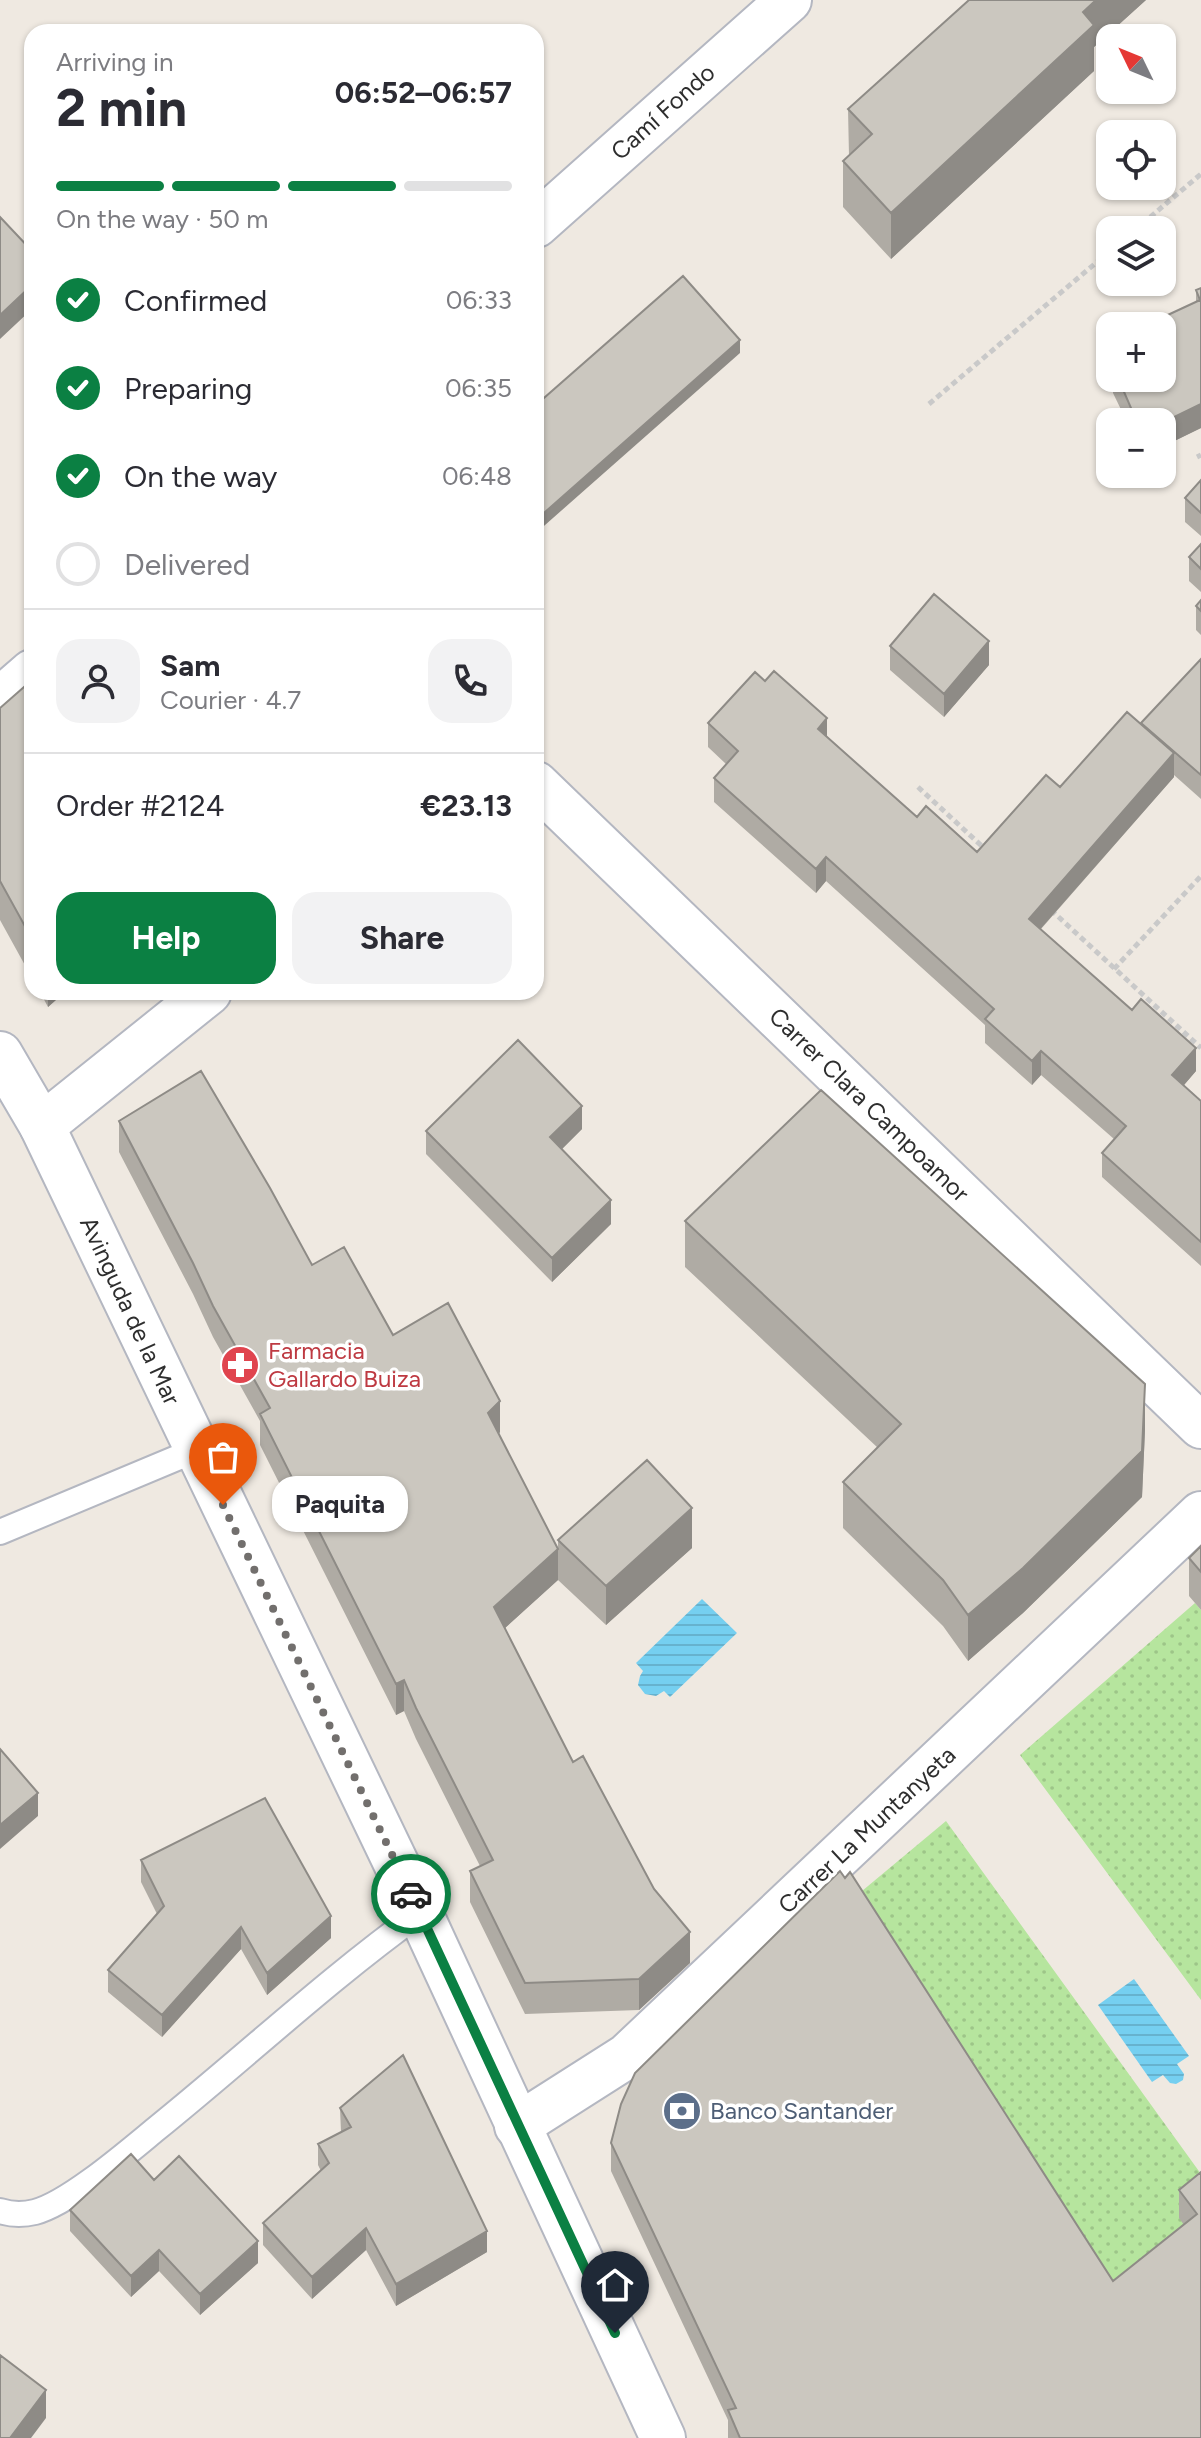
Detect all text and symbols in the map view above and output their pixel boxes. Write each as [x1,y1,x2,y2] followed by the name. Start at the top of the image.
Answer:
[1096,24,1176,104] north arrow
[1096,24,1176,488] map controls
[56,46,174,78] text: Arriving in
[605,57,721,166] street label: Camí Fondo
[335,74,512,111] text: 06:52–06:57
[56,77,187,139] text: 2 min
[1096,120,1176,200] button: locate
[56,203,269,235] text: On the way · 50 m
[1096,216,1176,296] button: layers
[56,278,100,322] icon: check
[124,282,267,319] text: Confirmed
[446,284,512,316] text: 06:33
[1096,312,1176,392] button: +
[56,366,100,410] icon: check
[124,370,252,407] text: Preparing
[445,372,512,404] text: 06:35
[1096,408,1176,488] button: −
[56,454,100,498] icon: check
[124,458,277,495] text: On the way
[442,460,512,492] text: 06:48
[124,546,250,583] text: Delivered
[56,639,140,723] button: person
[428,639,512,723] button: phone
[160,647,220,684] text: Sam
[160,684,301,716] text: Courier · 4.7
[56,787,224,824] text: Order #2124
[420,787,512,824] text: €23.13
[56,892,276,984] button: Help
[292,892,512,984] button: Share
[763,1002,975,1208] street label: Carrer Clara Campoamor
[74,1212,187,1410] street label: Avinguda de la Mar
[268,1336,421,1393] place label: Farmacia Gallardo Buiza
[219,1344,261,1386] pharmacy icon: Farmacia Gallardo Buiza
[189,1423,257,1505] pin
[201,1435,245,1479] icon: bag
[271,1477,407,1533] callout: Paquita
[295,1488,385,1520] text: Paquita
[772,1740,961,1919] street label: Carrer La Muntanyeta
[371,1854,451,1934] courier
[389,1872,433,1916] icon: car
[661,2090,703,2132] bank icon: Banco Santander
[710,2096,893,2125] place label: Banco Santander
[581,2251,649,2333] pin
[593,2263,637,2307] icon: home

